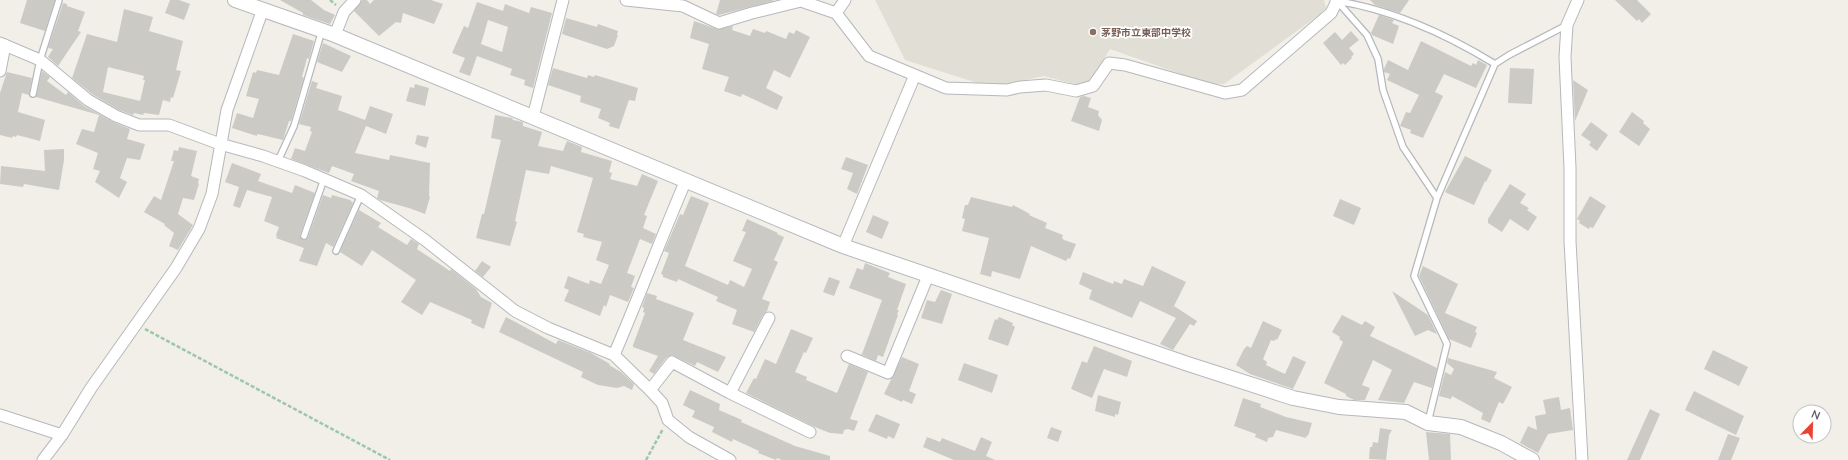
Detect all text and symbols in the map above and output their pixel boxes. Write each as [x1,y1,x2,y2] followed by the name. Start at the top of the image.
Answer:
[1101,26,1191,39] place label: 茅野市立東部中学校
[1088,27,1098,37] marker: 茅野市立東部中学校
[1792,404,1832,444] north arrow
[1809,407,1822,423] text: N

